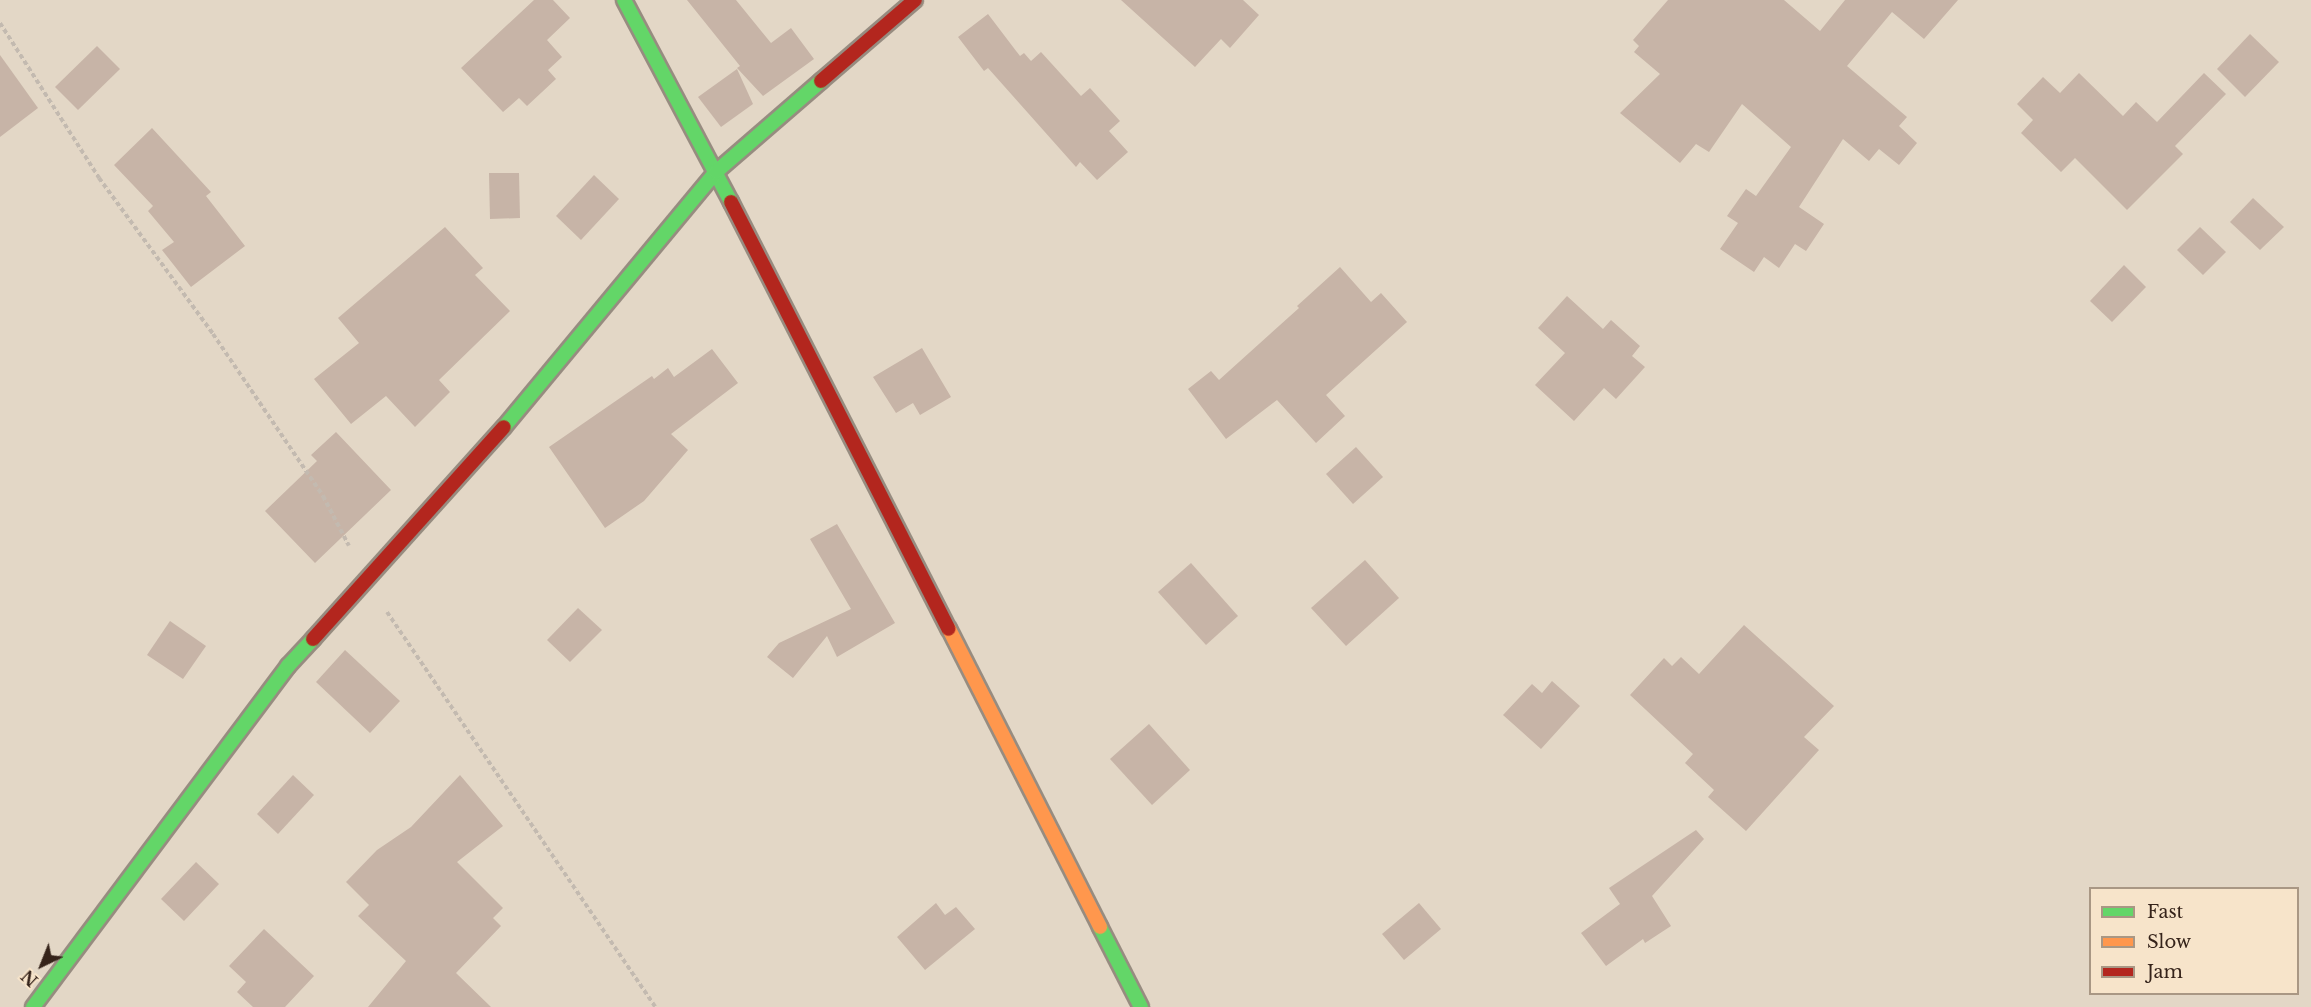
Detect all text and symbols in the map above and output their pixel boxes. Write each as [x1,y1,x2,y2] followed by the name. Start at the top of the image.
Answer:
[2089,887,2299,995] legend
[2147,901,2183,923] text: Fast
[2147,931,2191,953] text: Slow
[12,935,72,995] north arrow
[2147,961,2183,983] text: Jam
[17,966,42,991] text: N

